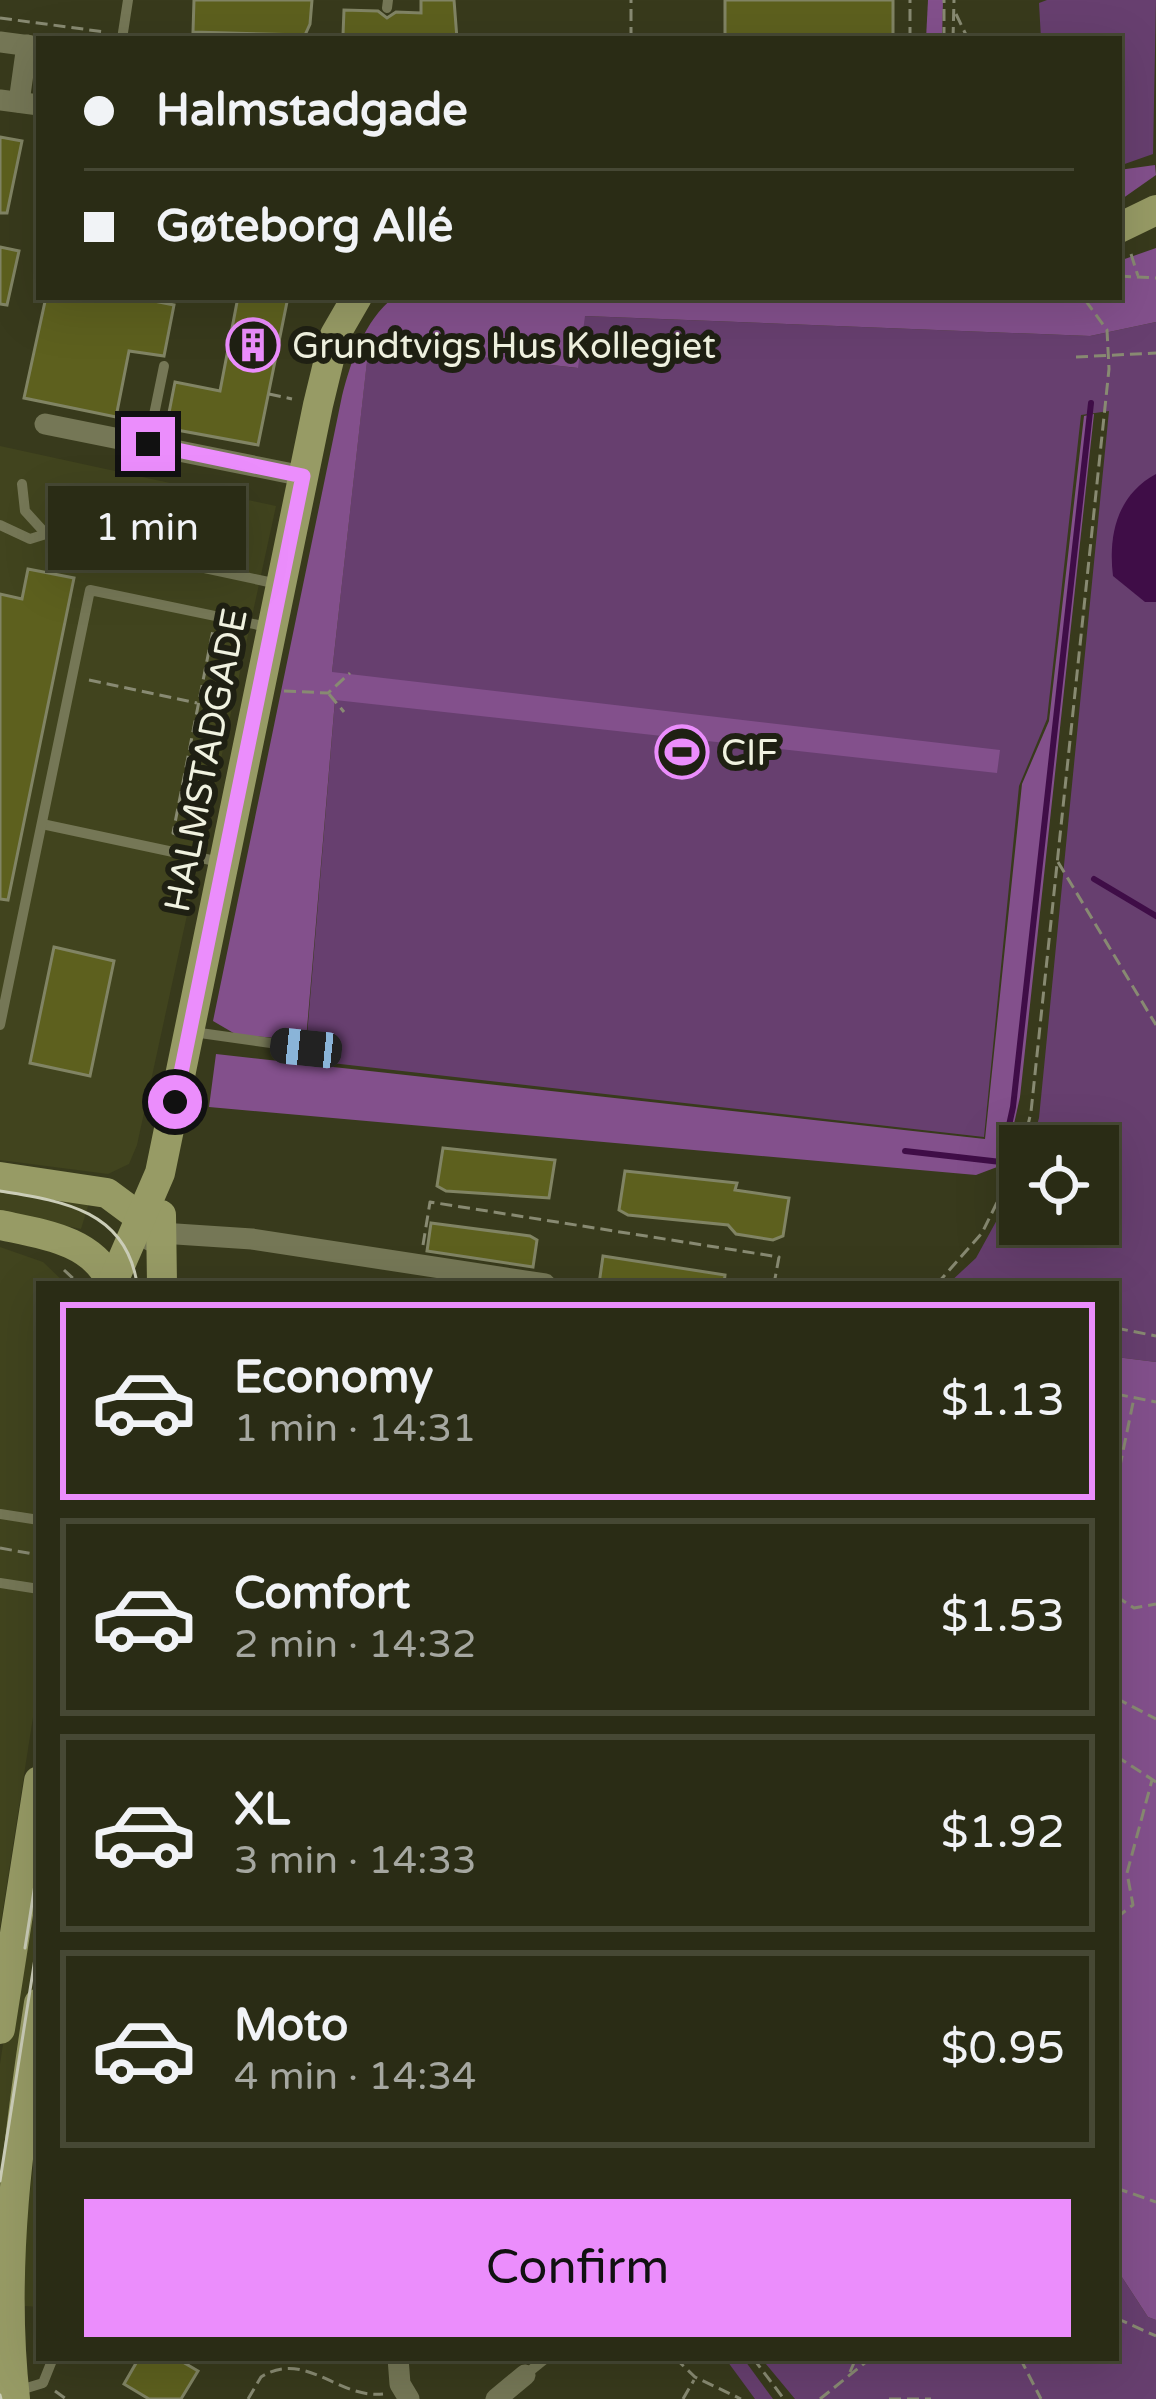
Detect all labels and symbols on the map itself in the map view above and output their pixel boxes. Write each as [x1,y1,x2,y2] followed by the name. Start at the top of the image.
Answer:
[225,317,281,373] building icon: Grundtvigs Hus Kollegiet
[292,325,716,368] place label: Grundtvigs Hus Kollegiet
[121,417,175,471] route end
[49,486,247,570] callout: 1 min
[156,605,257,916] street label: HALMSTADGADE
[654,724,710,780] sports icon: CIF
[721,732,778,775] place label: CIF
[268,1026,344,1070] car
[148,1075,202,1129] route start

